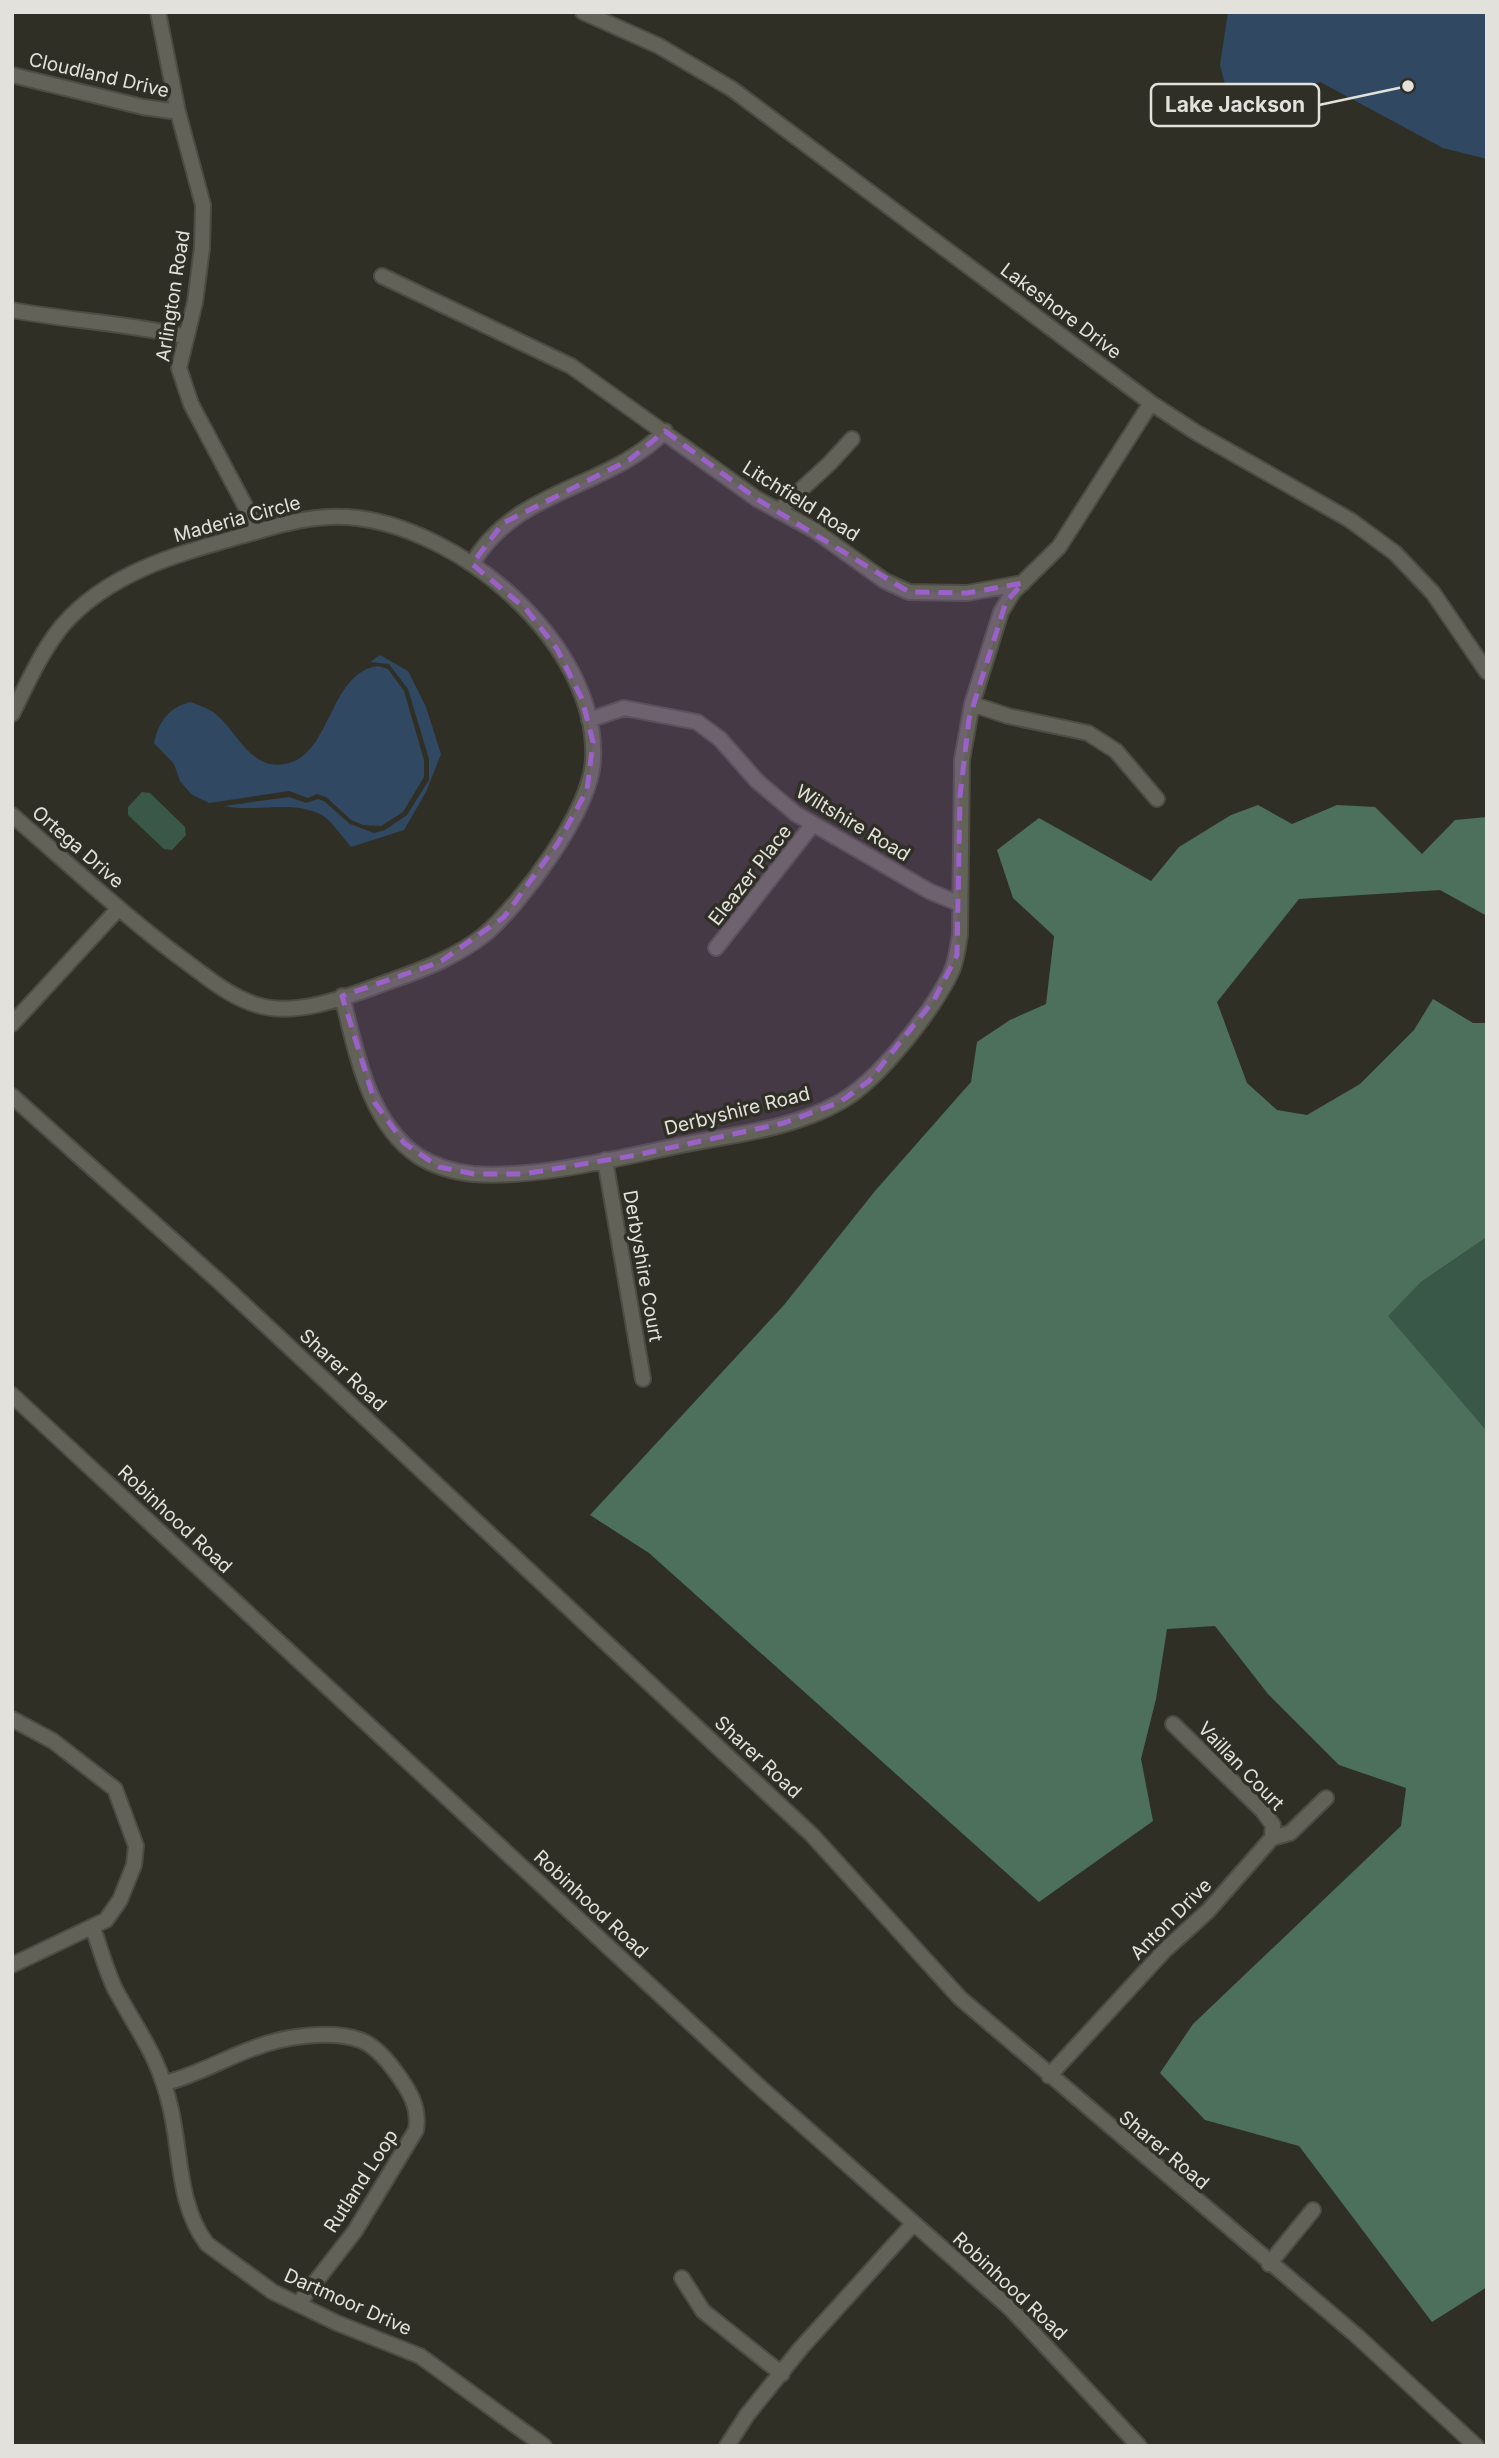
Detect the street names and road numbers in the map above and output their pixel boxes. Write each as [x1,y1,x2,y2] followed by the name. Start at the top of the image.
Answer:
[27,48,171,102] street label: Cloudland Drive
[151,229,195,363] street label: Arlington Road
[996,258,1126,364] street label: Lakeshore Drive
[738,456,864,546] street label: Litchfield Road
[171,491,303,547] street label: Maderia Circle
[792,780,914,866] street label: Wiltshire Road
[27,801,129,893] street label: Ortega Drive
[704,820,796,930] street label: Eleazer Place
[662,1082,812,1140] street label: Derbyshire Road
[618,1188,668,1344] street label: Derbyshire Court
[295,1324,391,1416] street label: Sharer Road
[113,1460,237,1578] street label: Robinhood Road
[710,1711,806,1803] street label: Sharer Road
[1193,1717,1289,1815] street label: Vaillan Court
[529,1845,653,1963] street label: Robinhood Road
[1126,1874,1216,1964] street label: Anton Drive
[1114,2106,1214,2194] street label: Sharer Road
[319,2125,403,2237] street label: Rutland Loop
[948,2227,1072,2345] street label: Robinhood Road
[281,2264,415,2340] street label: Dartmoor Drive

